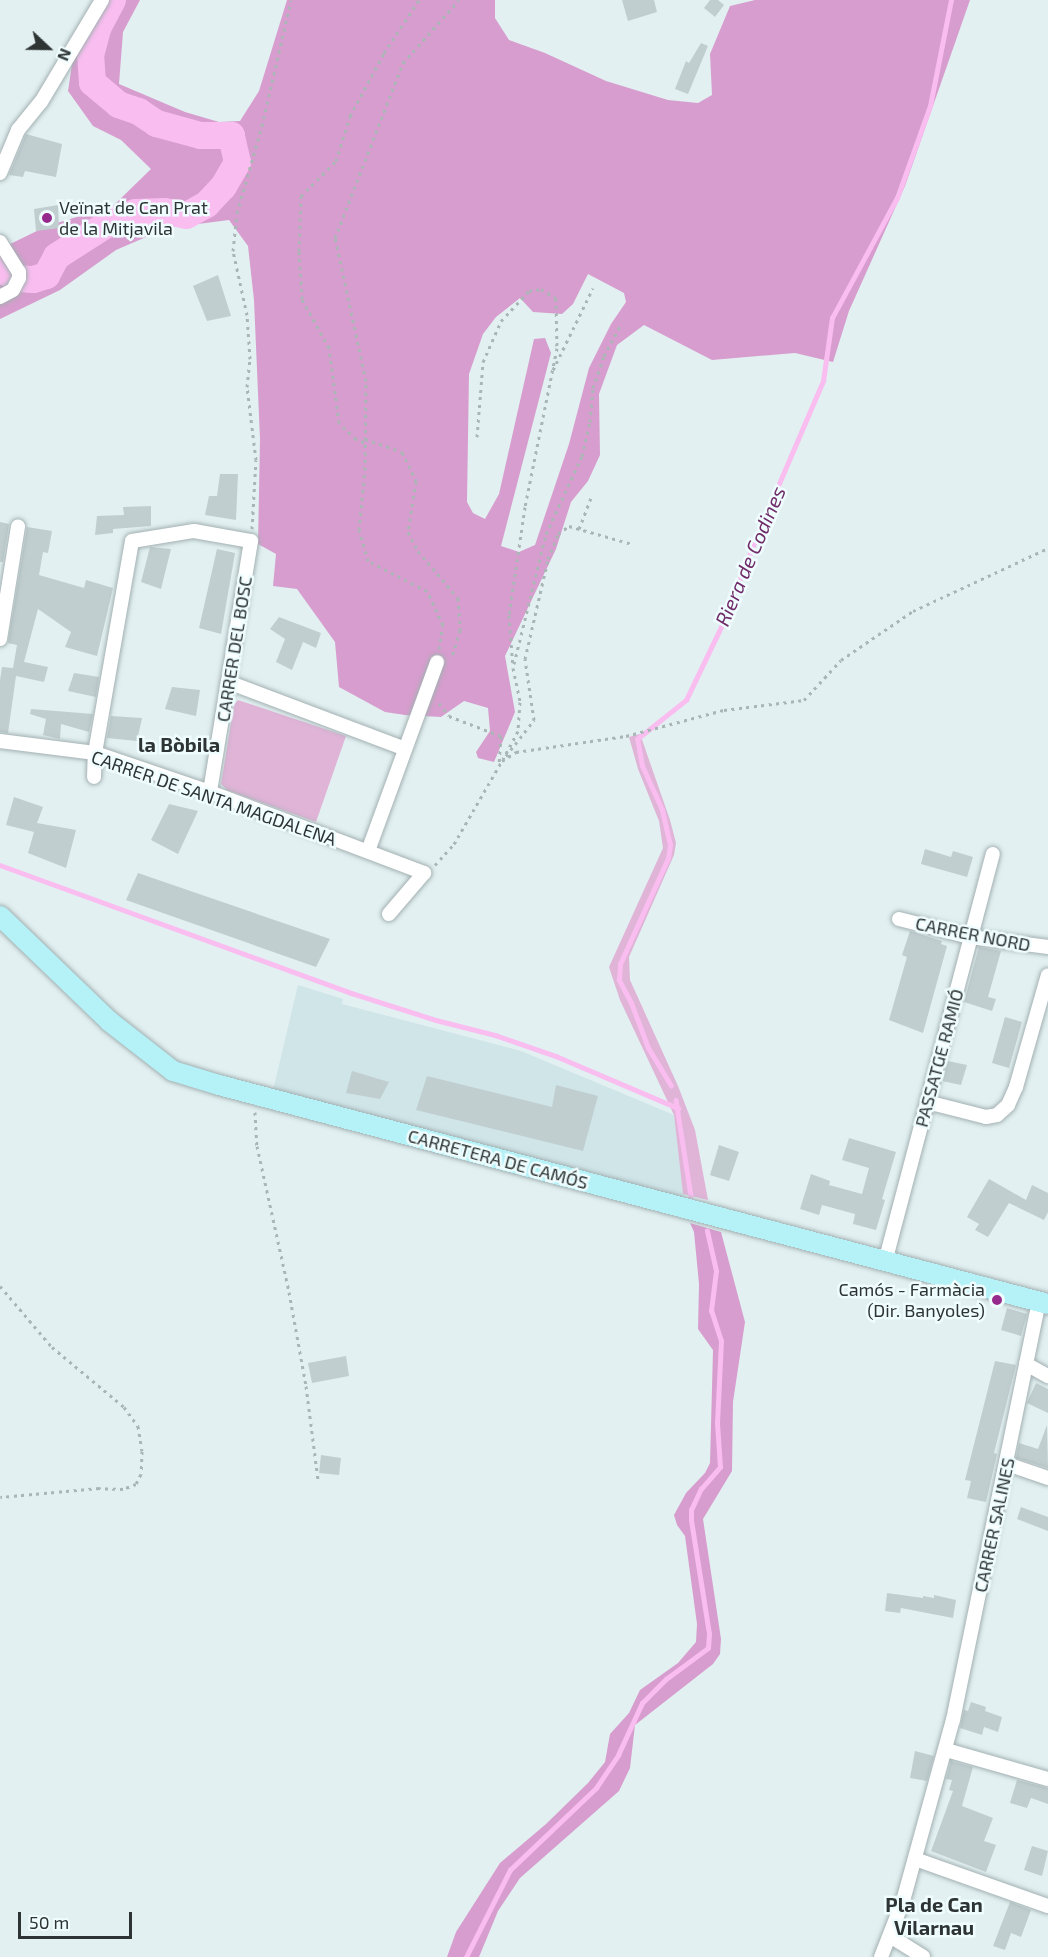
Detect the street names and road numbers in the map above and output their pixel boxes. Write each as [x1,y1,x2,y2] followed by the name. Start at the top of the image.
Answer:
[212,574,256,724] street label: CARRER DEL BOSC
[88,746,340,850] street label: CARRER DE SANTA MAGDALENA
[914,912,1032,956] street label: CARRER NORD
[910,987,968,1129] street label: PASSATGE RAMIÓ
[405,1124,591,1194] street label: CARRETERA DE CAMÓS
[969,1456,1019,1594] street label: CARRER SALINES

